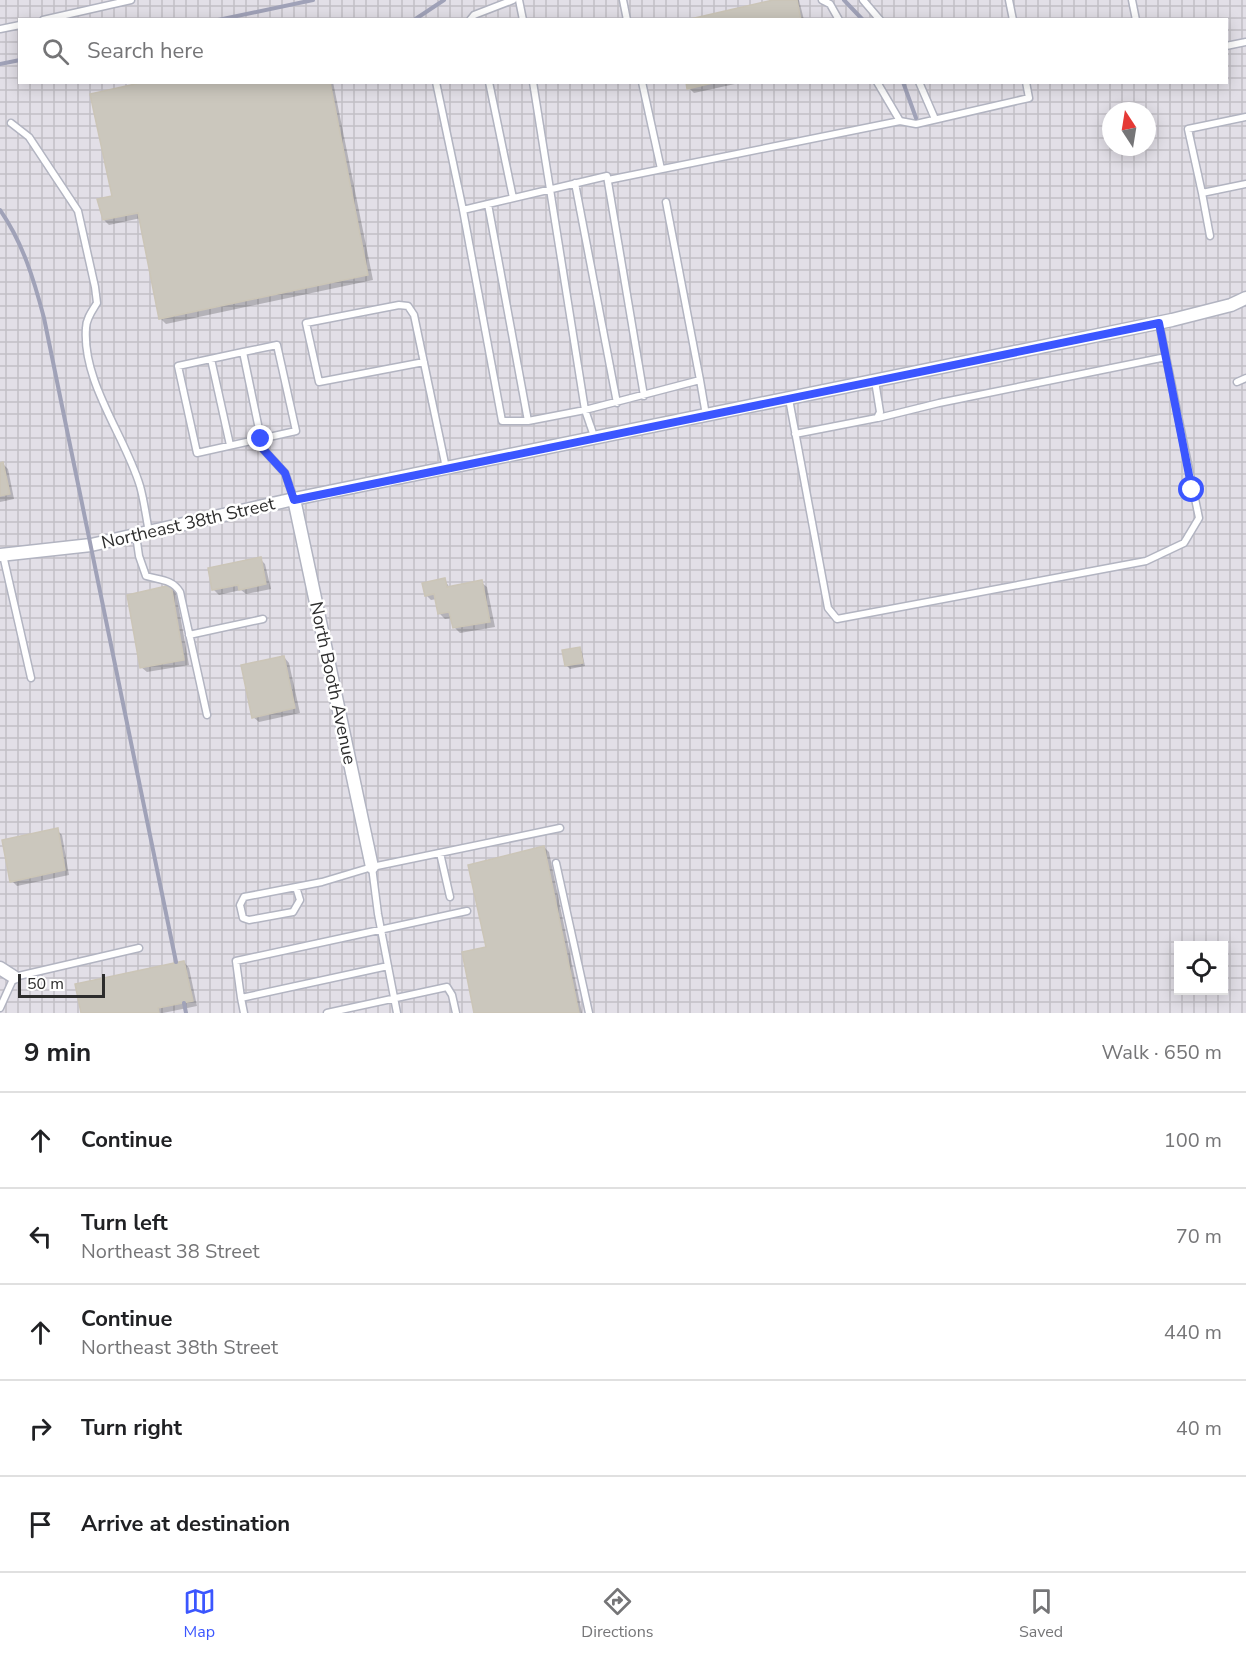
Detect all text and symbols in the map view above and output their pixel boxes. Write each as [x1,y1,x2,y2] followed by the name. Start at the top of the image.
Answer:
[18,18,1228,84] search box
[39,35,72,68] icon: search
[87,36,204,66] text: Search here
[1102,102,1156,156] north arrow
[247,425,273,451] route end
[1178,476,1204,502] route start
[99,491,278,555] street label: Northeast 38th Street
[304,599,362,767] street label: North Booth Avenue
[1174,941,1228,995] map controls
[1174,941,1228,995] button: locate
[18,971,105,998] scale bar
[27,973,64,995] text: 50 m
[24,1035,91,1070] text: 9 min
[1102,1039,1222,1066] text: Walk · 650 m
[24,1124,57,1157] icon: ahead
[81,1125,172,1155] text: Continue
[1164,1127,1222,1154] text: 100 m
[81,1208,168,1238] text: Turn left
[24,1220,57,1253] icon: left
[1176,1223,1222,1250] text: 70 m
[81,1238,260,1265] text: Northeast 38 Street
[81,1304,172,1334] text: Continue
[24,1316,57,1349] icon: ahead
[1164,1319,1222,1346] text: 440 m
[81,1334,278,1361] text: Northeast 38th Street
[24,1412,57,1445] icon: right
[81,1413,182,1443] text: Turn right
[1176,1415,1222,1442] text: 40 m
[24,1508,57,1541] icon: arrive
[81,1509,290,1539] text: Arrive at destination
[183,1585,216,1643] tab: Map
[581,1585,653,1643] tab: Directions
[1019,1585,1063,1643] tab: Saved

